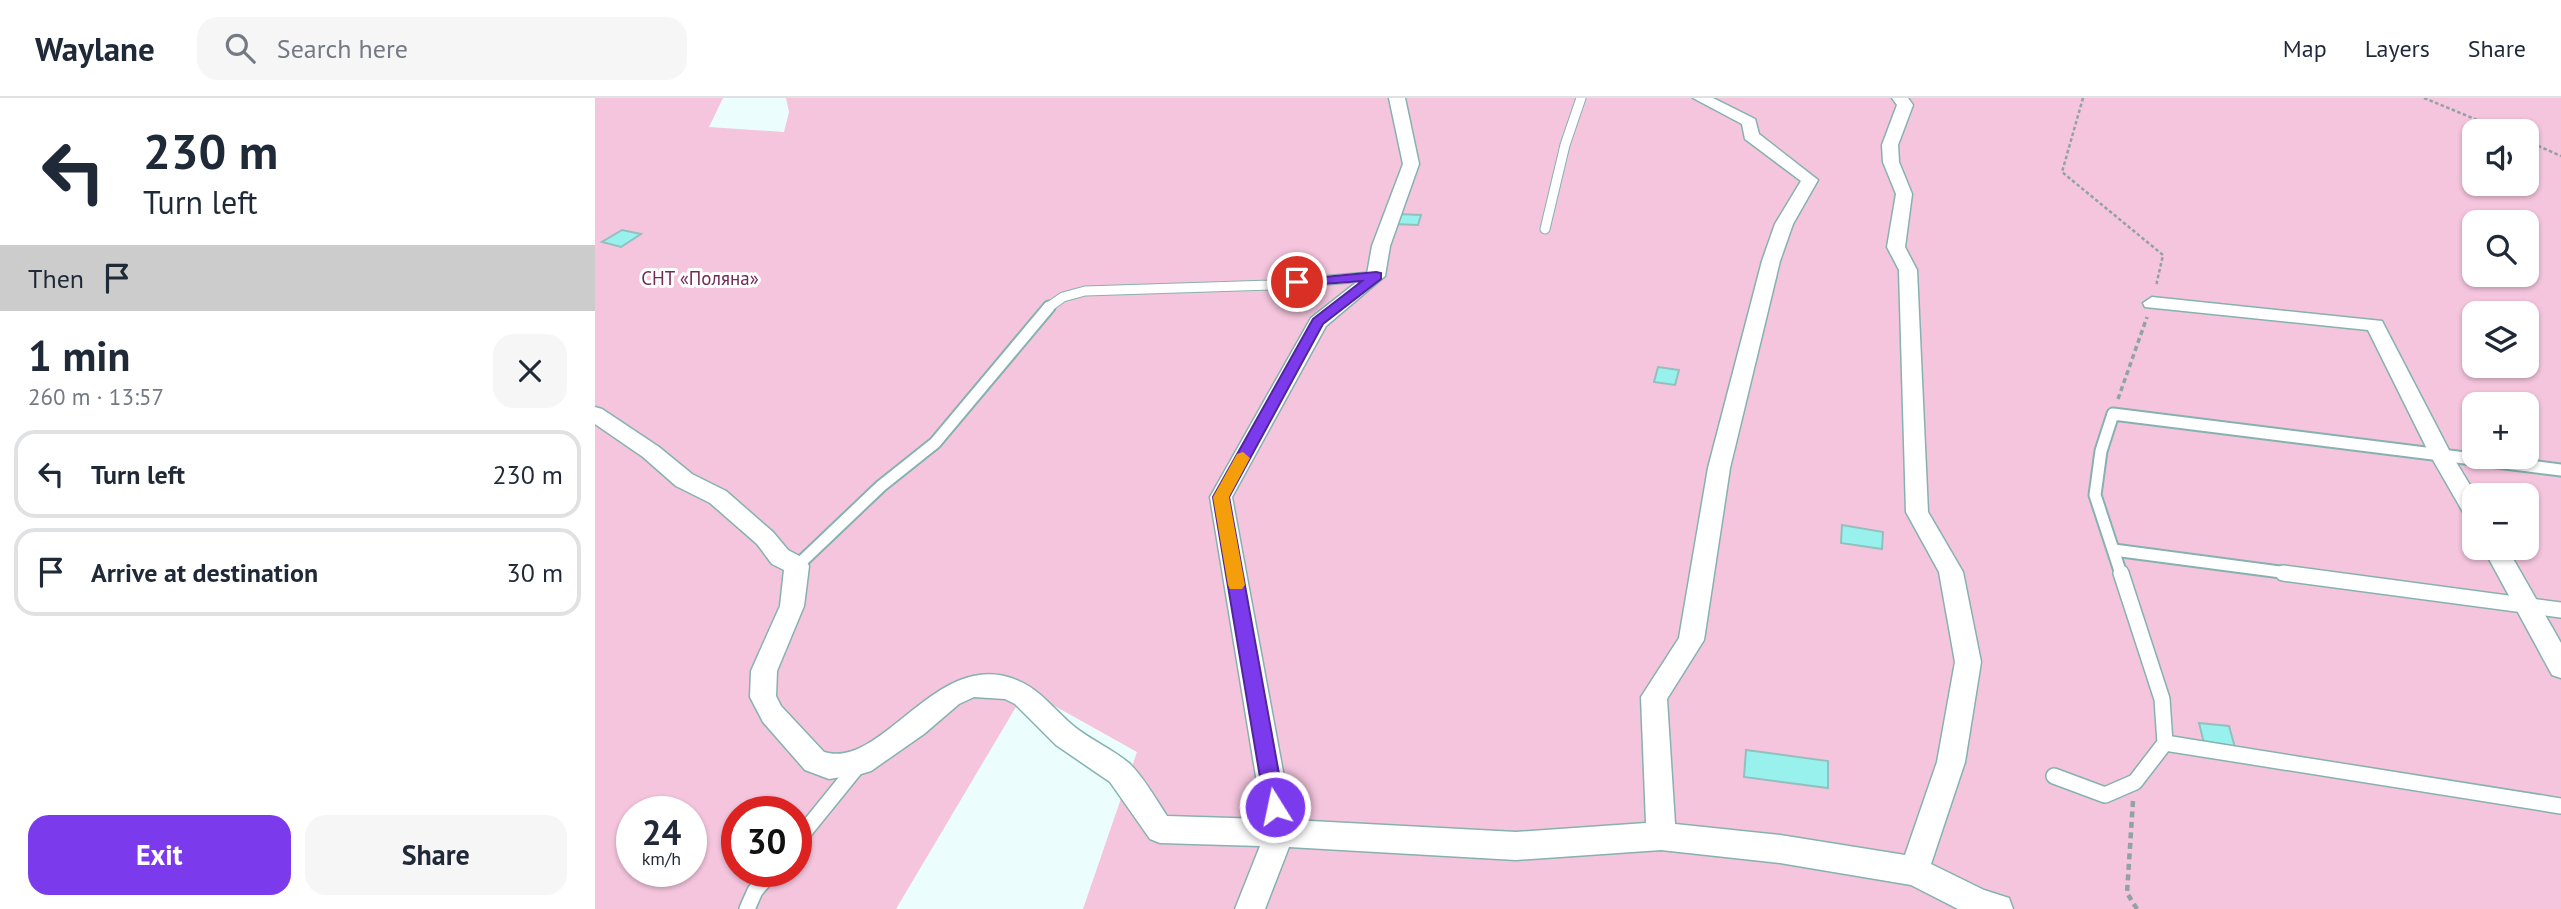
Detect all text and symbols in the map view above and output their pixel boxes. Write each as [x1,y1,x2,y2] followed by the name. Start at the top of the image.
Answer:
[197,17,687,80] search box
[35,27,155,70] text: Waylane
[221,29,259,67] icon: search
[277,32,408,65] text: Search here
[2283,33,2327,64] text: Map
[2365,33,2430,64] text: Layers
[2468,33,2526,64] text: Share
[143,119,278,183] text: 230 m
[2462,119,2539,560] map controls
[2462,119,2539,196] button: sound
[28,126,119,217] icon: left
[143,181,258,223] text: Turn left
[2462,210,2539,287] button: search
[1267,252,1327,312] pin
[98,259,136,297] icon: arrive
[28,262,84,295] text: Then
[1278,263,1316,301] icon: arrive
[641,266,759,290] park label: СНТ «Поляна»
[2462,301,2539,378] button: layers
[28,328,130,383] text: 1 min
[493,334,567,408] button: close
[28,382,164,411] text: 260 m · 13:57
[2462,392,2539,469] button: +
[32,455,70,493] icon: left
[91,458,185,491] text: Turn left
[492,458,563,491] text: 230 m
[2462,483,2539,560] button: −
[32,553,70,591] icon: arrive
[91,556,318,589] text: Arrive at destination
[507,556,563,589] text: 30 m
[1238,770,1312,844] position arrow
[721,796,812,887] speed limit sign: 30
[642,809,681,855] text: 24
[28,815,291,895] button: Exit
[305,815,567,895] button: Share
[642,847,681,870] text: km/h

